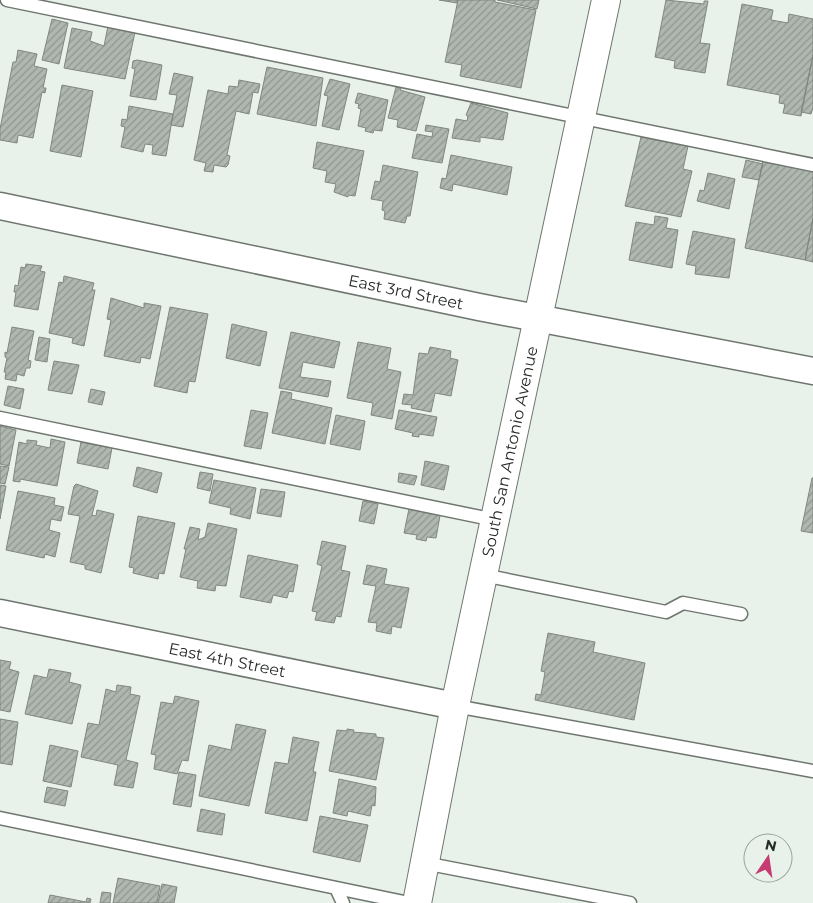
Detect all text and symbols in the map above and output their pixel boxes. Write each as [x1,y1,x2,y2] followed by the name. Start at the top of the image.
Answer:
[347,271,466,314] street label: East 3rd Street
[478,344,542,559] street label: South San Antonio Avenue
[167,639,288,681] street label: East 4th Street
[743,833,793,883] north arrow
[763,835,778,855] text: N

